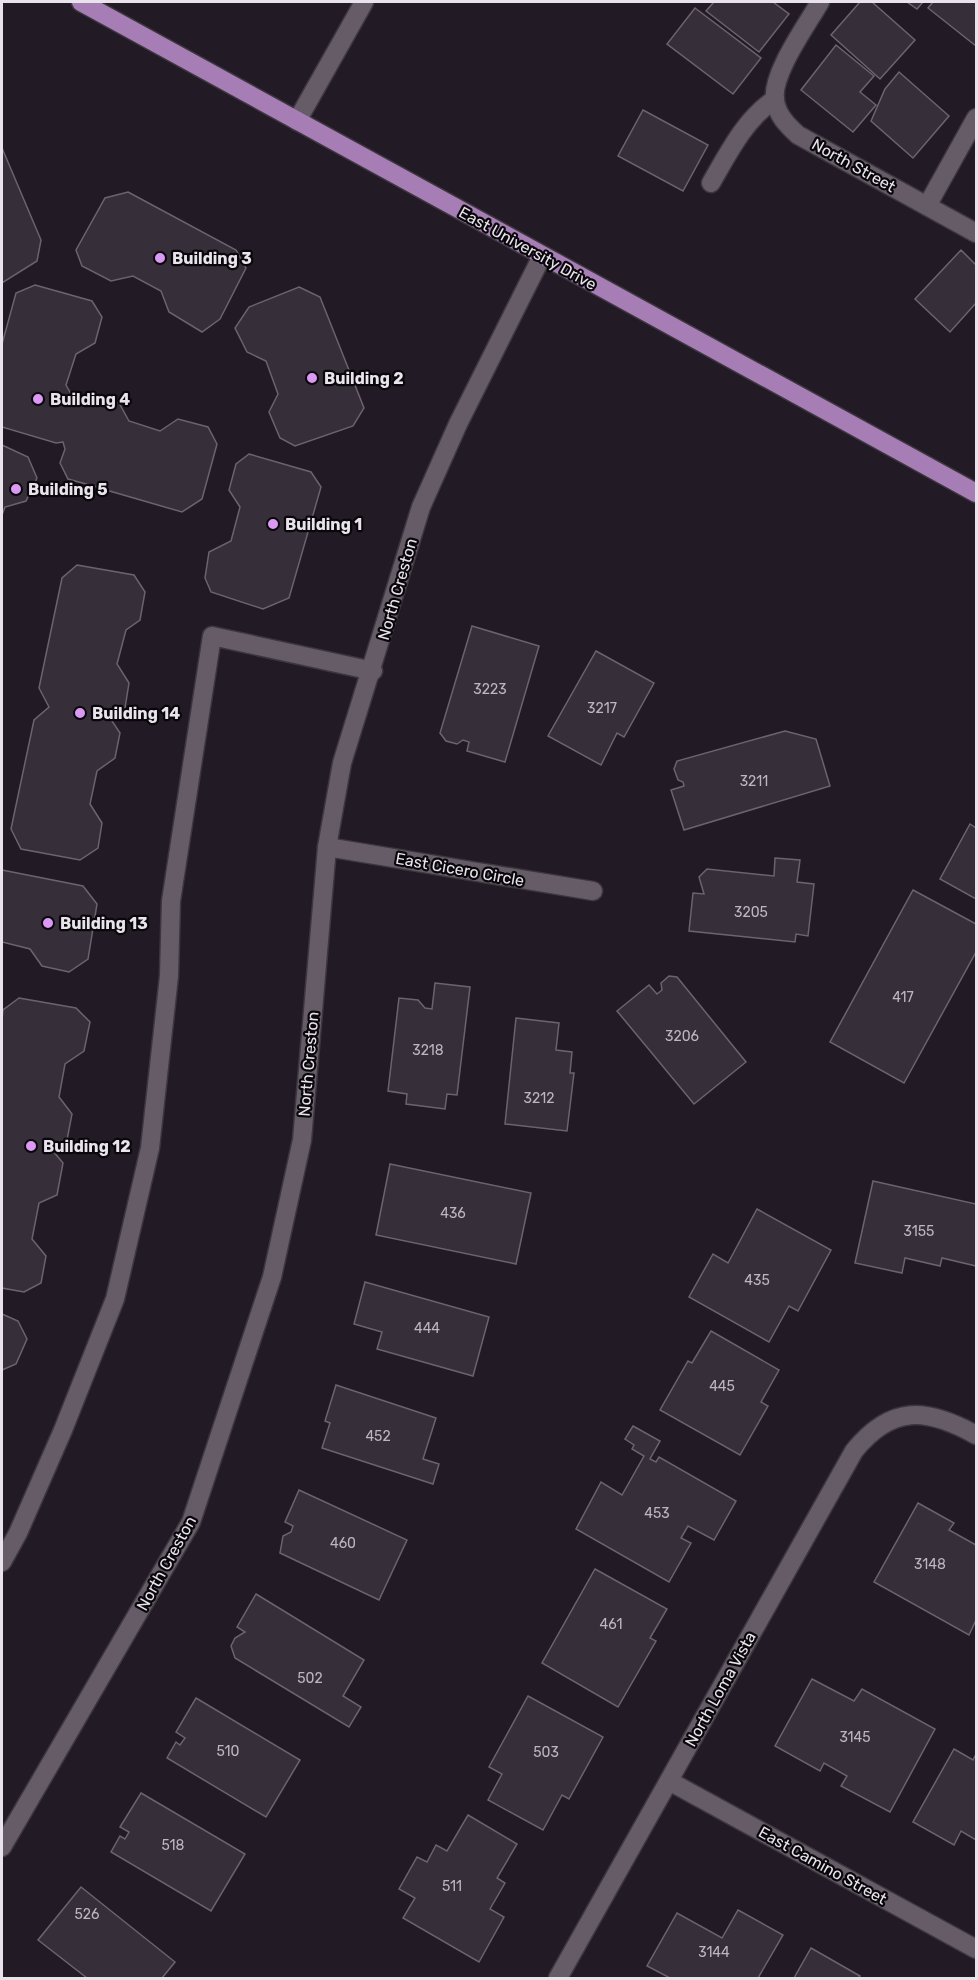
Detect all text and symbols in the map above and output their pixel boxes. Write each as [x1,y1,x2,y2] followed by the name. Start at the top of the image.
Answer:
[809,135,899,196] street label: North Street
[456,203,600,294] street label: East University Drive
[172,249,252,268] place label: Building 3
[153,251,167,265] marker: Building 3
[324,369,404,388] place label: Building 2
[305,371,319,385] marker: Building 2
[50,390,130,409] place label: Building 4
[31,392,45,406] marker: Building 4
[28,480,108,499] place label: Building 5
[9,482,23,496] marker: Building 5
[285,515,362,534] place label: Building 1
[266,517,280,531] marker: Building 1
[374,536,421,642] street label: North Creston
[473,681,507,698] house number: 3223
[587,700,617,717] house number: 3217
[92,704,180,723] place label: Building 14
[73,706,87,720] marker: Building 14
[740,773,768,790] house number: 3211
[394,849,526,890] street label: East Cicero Circle
[734,904,768,921] house number: 3205
[60,914,148,933] place label: Building 13
[41,916,55,930] marker: Building 13
[892,989,914,1006] house number: 417
[294,1011,323,1117] street label: North Creston
[665,1028,699,1045] house number: 3206
[412,1042,444,1059] house number: 3218
[524,1090,554,1107] house number: 3212
[43,1137,131,1156] place label: Building 12
[24,1139,38,1153] marker: Building 12
[440,1205,466,1222] house number: 436
[904,1223,934,1240] house number: 3155
[744,1272,770,1289] house number: 435
[414,1320,440,1337] house number: 444
[709,1378,735,1395] house number: 445
[365,1428,391,1445] house number: 452
[644,1505,670,1522] house number: 453
[133,1513,200,1614] street label: North Creston
[330,1535,356,1552] house number: 460
[914,1556,946,1573] house number: 3148
[600,1616,622,1633] house number: 461
[681,1628,760,1750] street label: North Loma Vista
[297,1670,323,1687] house number: 502
[839,1729,871,1746] house number: 3145
[217,1743,240,1760] house number: 510
[533,1744,559,1761] house number: 503
[755,1822,890,1909] street label: East Camino Street
[162,1837,185,1854] house number: 518
[442,1878,462,1895] house number: 511
[75,1906,99,1923] house number: 526
[698,1944,730,1961] house number: 3144

